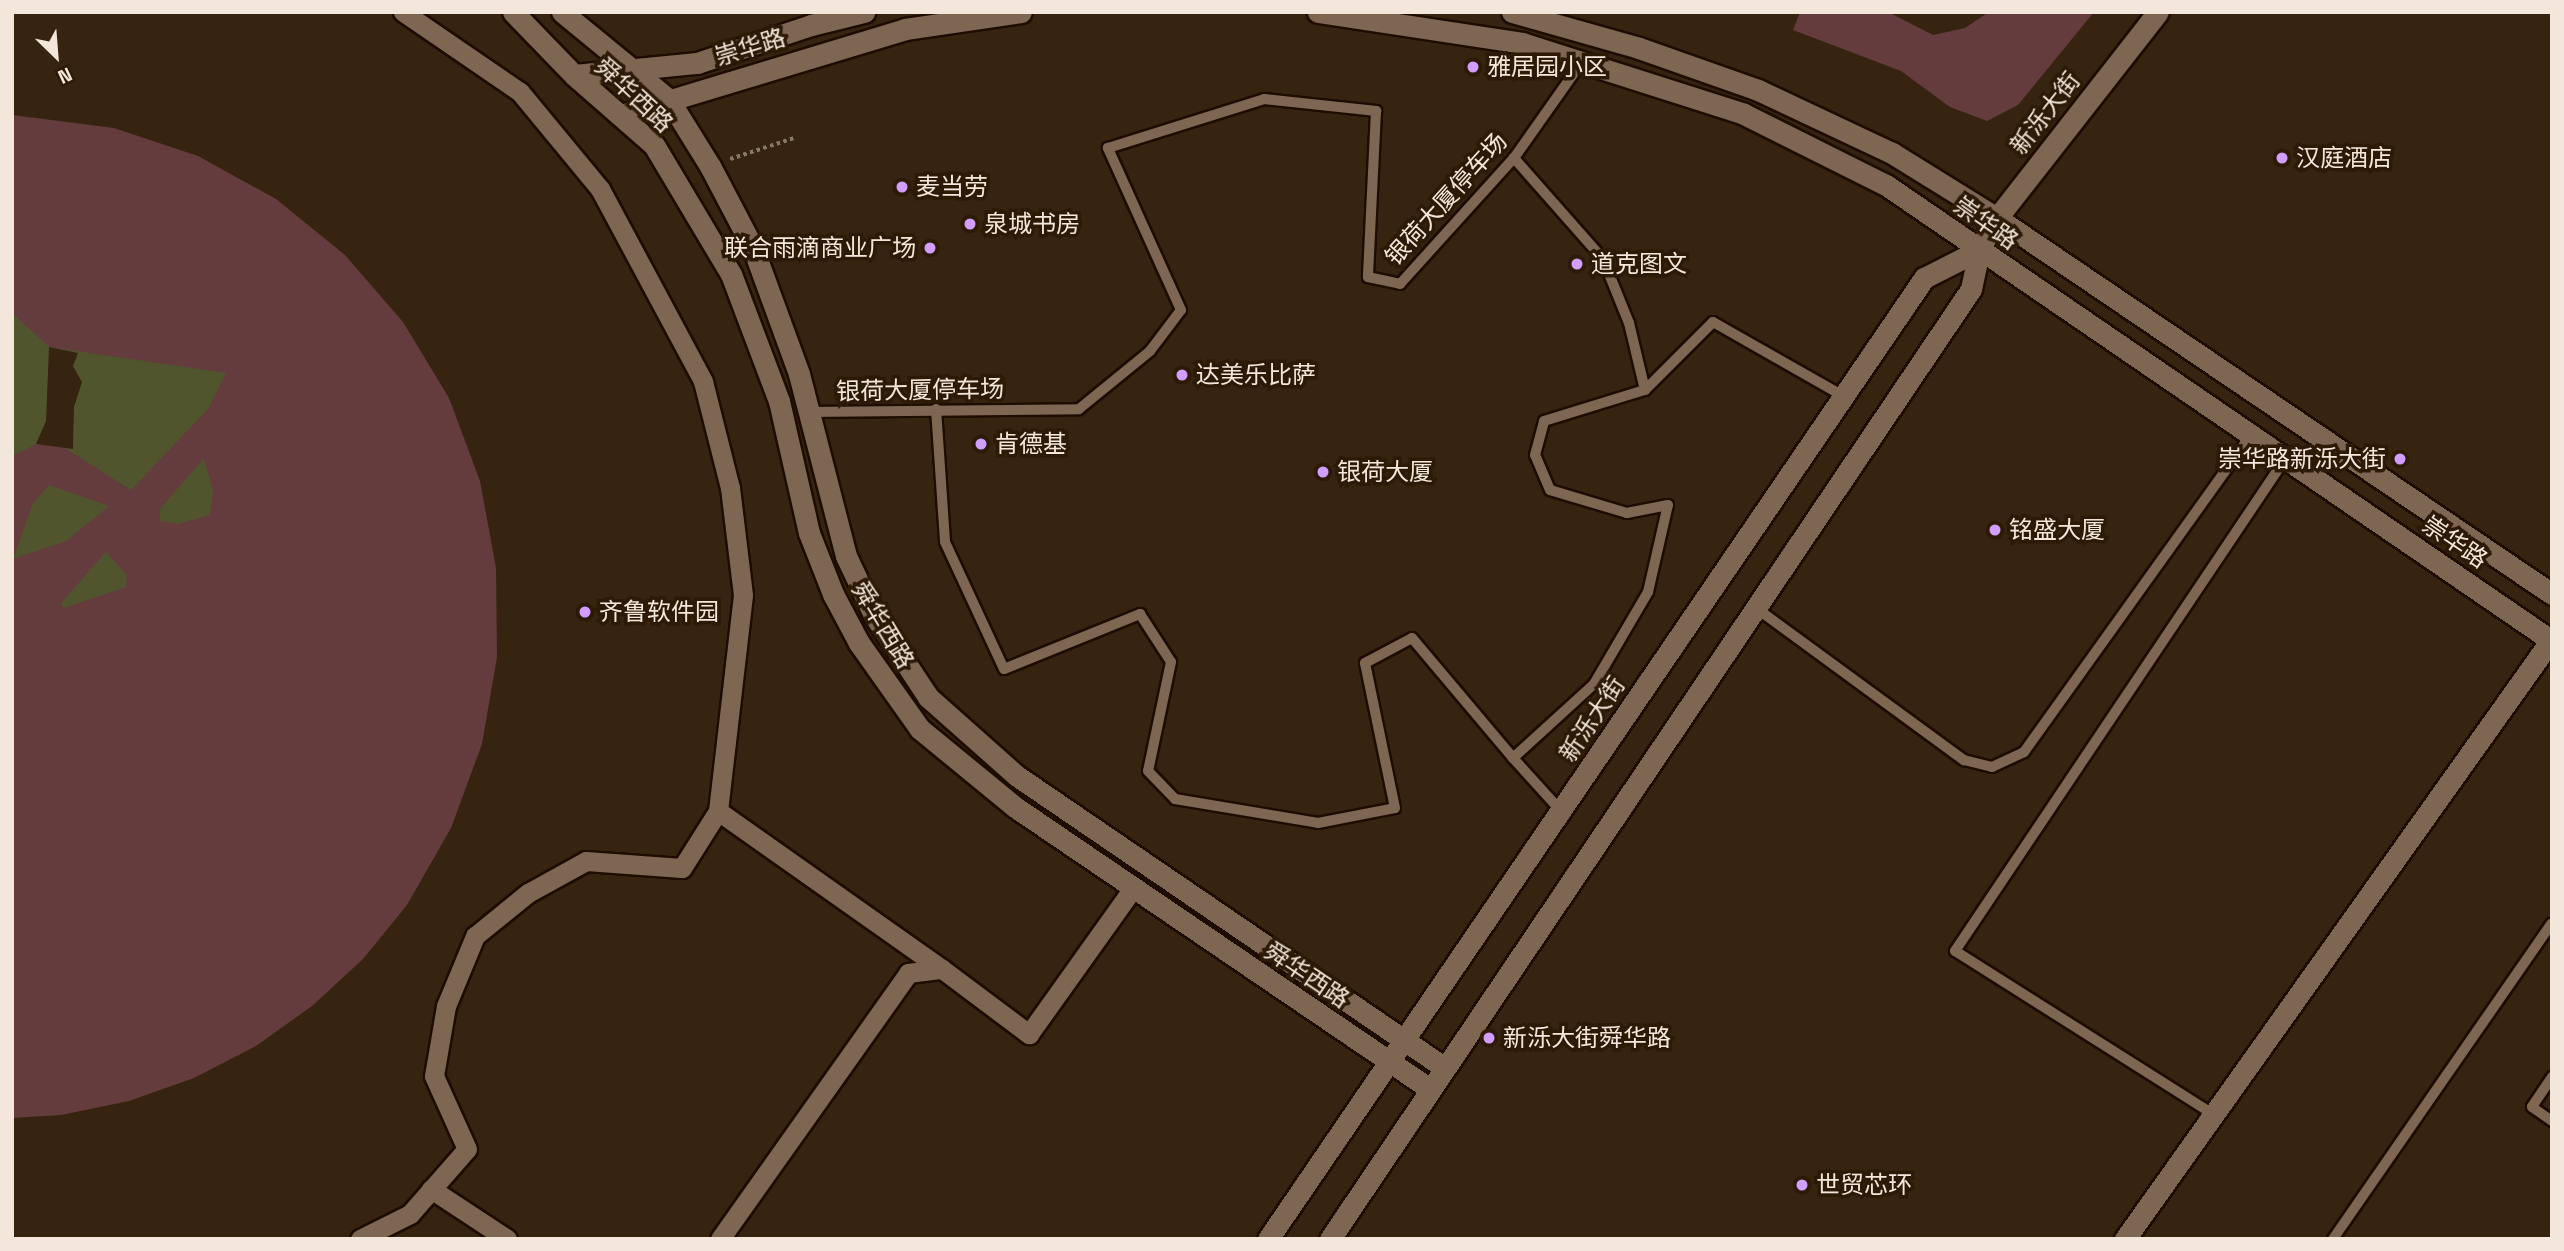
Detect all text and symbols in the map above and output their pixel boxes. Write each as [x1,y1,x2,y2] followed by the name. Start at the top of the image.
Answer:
[21,21,91,91] north arrow
[711,23,789,71] street label: 崇华路
[589,52,679,138] street label: 舜华西路
[1487,53,1607,81] place label: 雅居园小区
[1465,59,1481,75] marker: 雅居园小区
[54,61,76,90] text: N
[2004,66,2086,160] street label: 新泺大街
[1379,127,1513,271] street label: 银荷大厦停车场
[2296,144,2392,172] place label: 汉庭酒店
[2274,150,2290,166] marker: 汉庭酒店
[916,173,988,201] place label: 麦当劳
[894,179,910,195] marker: 麦当劳
[1948,191,2024,255] street label: 崇华路
[984,210,1080,238] place label: 泉城书房
[962,216,978,232] marker: 泉城书房
[724,234,916,262] place label: 联合雨滴商业广场
[922,240,938,256] marker: 联合雨滴商业广场
[1591,250,1687,278] place label: 道克图文
[1569,256,1585,272] marker: 道克图文
[1196,361,1316,389] place label: 达美乐比萨
[1174,367,1190,383] marker: 达美乐比萨
[836,374,1004,406] street label: 银荷大厦停车场
[995,430,1067,458] place label: 肯德基
[973,436,989,452] marker: 肯德基
[2218,445,2386,473] place label: 崇华路新泺大街
[2392,451,2408,467] marker: 崇华路新泺大街
[1337,458,1433,486] place label: 银荷大厦
[1315,464,1331,480] marker: 银荷大厦
[2417,510,2493,574] street label: 崇华路
[2009,516,2105,544] place label: 铭盛大厦
[1987,522,2003,538] marker: 铭盛大厦
[846,576,920,674] street label: 舜华西路
[599,598,719,626] place label: 齐鲁软件园
[577,604,593,620] marker: 齐鲁软件园
[1553,671,1631,767] street label: 新泺大街
[1259,936,1355,1014] street label: 舜华西路
[1503,1024,1671,1052] place label: 新泺大街舜华路
[1481,1030,1497,1046] marker: 新泺大街舜华路
[1816,1171,1912,1199] place label: 世贸芯环
[1794,1177,1810,1193] marker: 世贸芯环

